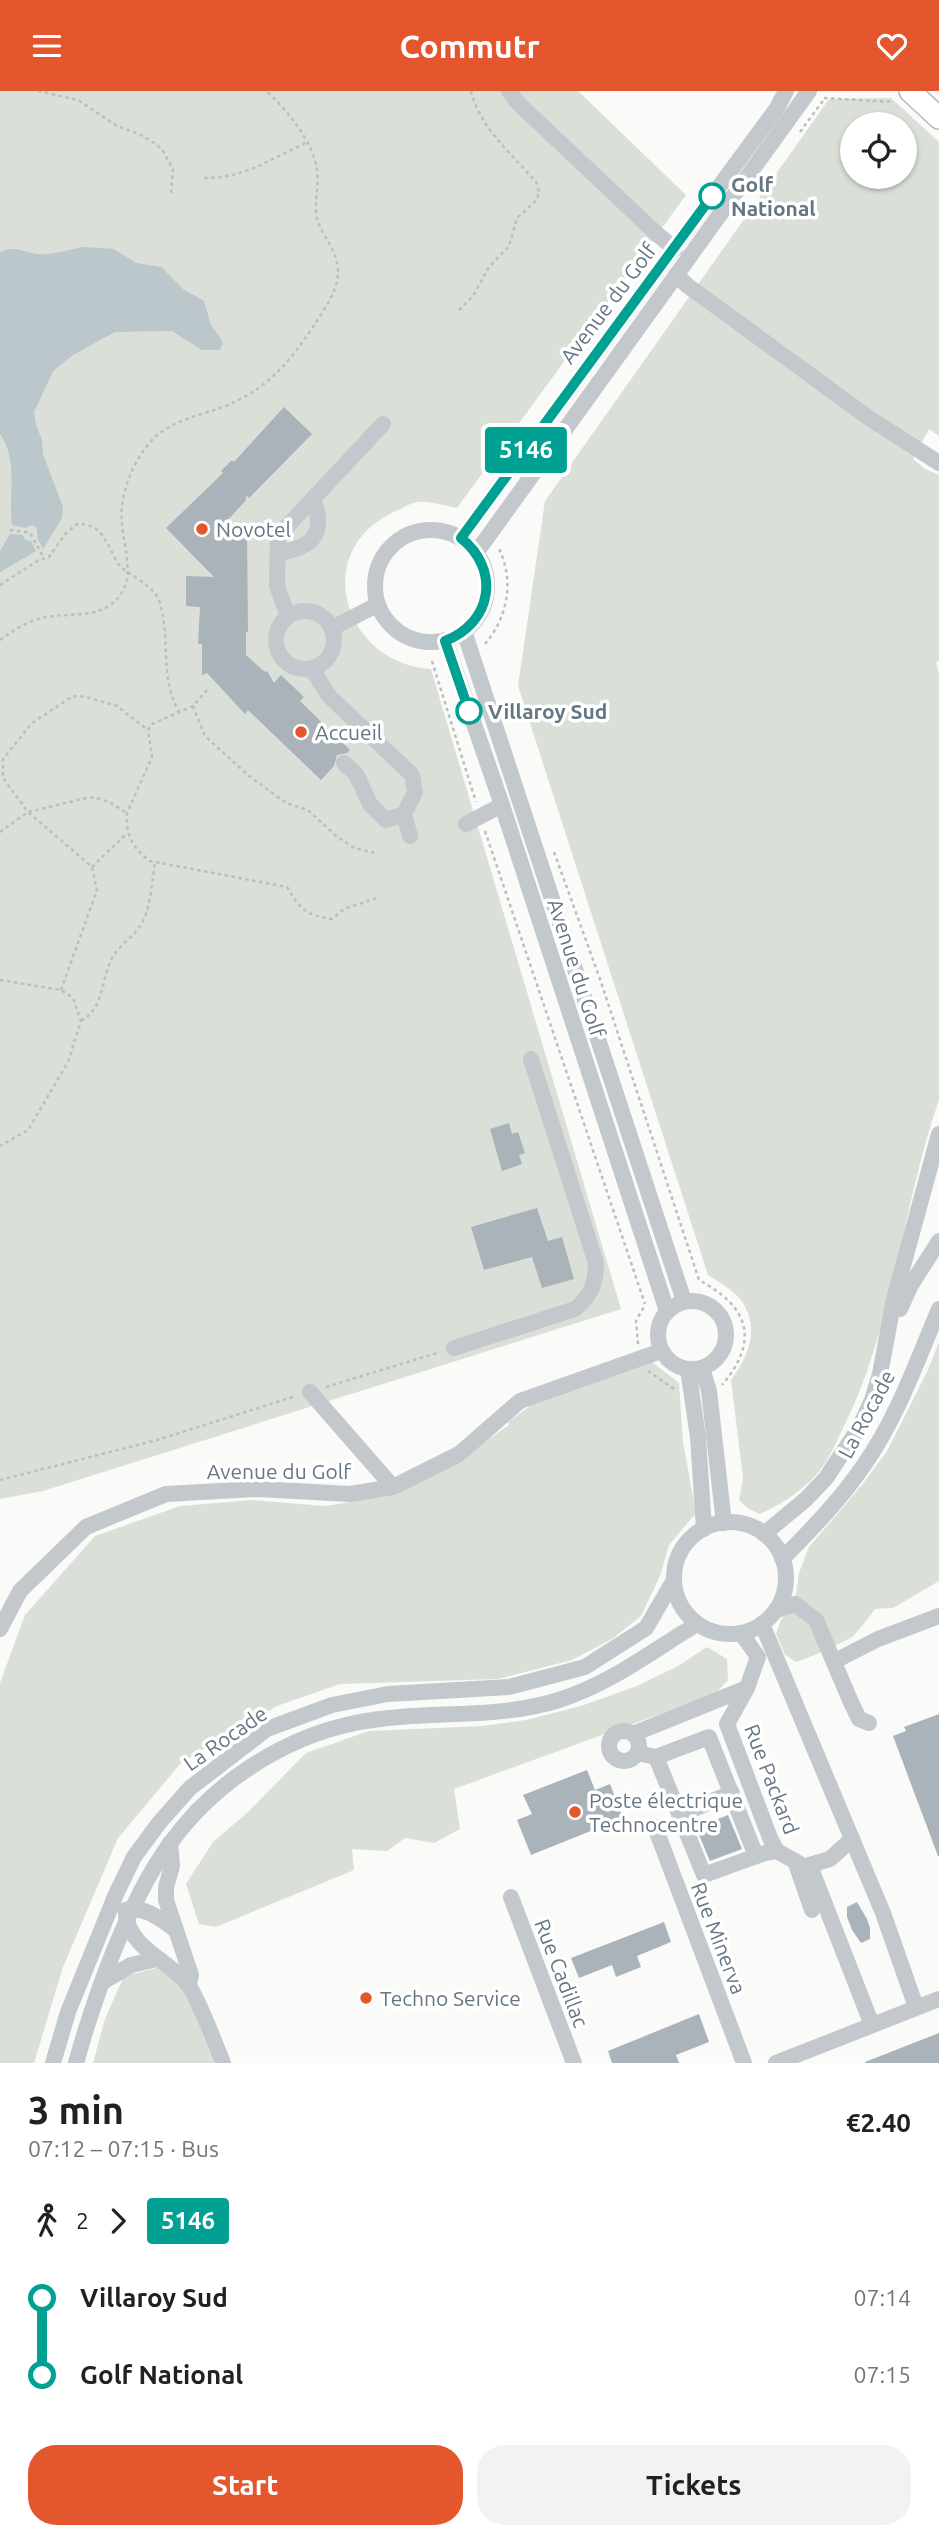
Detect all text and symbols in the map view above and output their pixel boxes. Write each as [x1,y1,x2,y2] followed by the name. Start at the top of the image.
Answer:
[28,27,66,65] icon: menu
[873,27,911,65] icon: heart
[399,28,540,64] text: Commutr
[840,112,917,189] map controls
[840,112,917,189] button: locate
[731,172,816,220] place label: Golf National
[699,183,725,209] marker: Golf National
[555,237,662,368] street label: Avenue du Golf
[477,427,575,473] line badge: 5146
[499,436,553,463] text: 5146
[216,517,291,541] place label: Novotel
[194,521,210,537] marker: Novotel
[456,698,482,724] marker: Villaroy Sud
[488,699,607,723] place label: Villaroy Sud
[315,720,382,744] place label: Accueil
[293,724,309,740] marker: Accueil
[543,896,611,1041] street label: Avenue du Golf
[833,1366,899,1462] street label: La Rocade
[207,1459,352,1483] street label: Avenue du Golf
[179,1701,271,1775] street label: La Rocade
[740,1721,804,1837] street label: Rue Packard
[589,1788,743,1836] place label: Poste électrique Technocentre
[567,1804,583,1820] marker: Poste électrique Technocentre
[687,1879,751,1997] street label: Rue Minerva
[530,1915,594,2031] street label: Rue Cadillac
[380,1986,521,2010] place label: Techno Service
[358,1990,374,2006] marker: Techno Service
[28,2089,124,2131] text: 3 min
[846,2108,911,2137] text: €2.40
[28,2136,219,2161] text: 07:12 – 07:15 · Bus
[28,2202,66,2240] icon: walk
[99,2202,137,2240] icon: forward
[161,2207,215,2234] text: 5146
[76,2208,89,2233] text: 2
[80,2283,228,2312] text: Villaroy Sud
[853,2285,911,2310] text: 07:14
[80,2360,243,2389] text: Golf National
[853,2362,911,2387] text: 07:15
[28,2445,463,2525] button: Start
[477,2445,911,2525] button: Tickets

